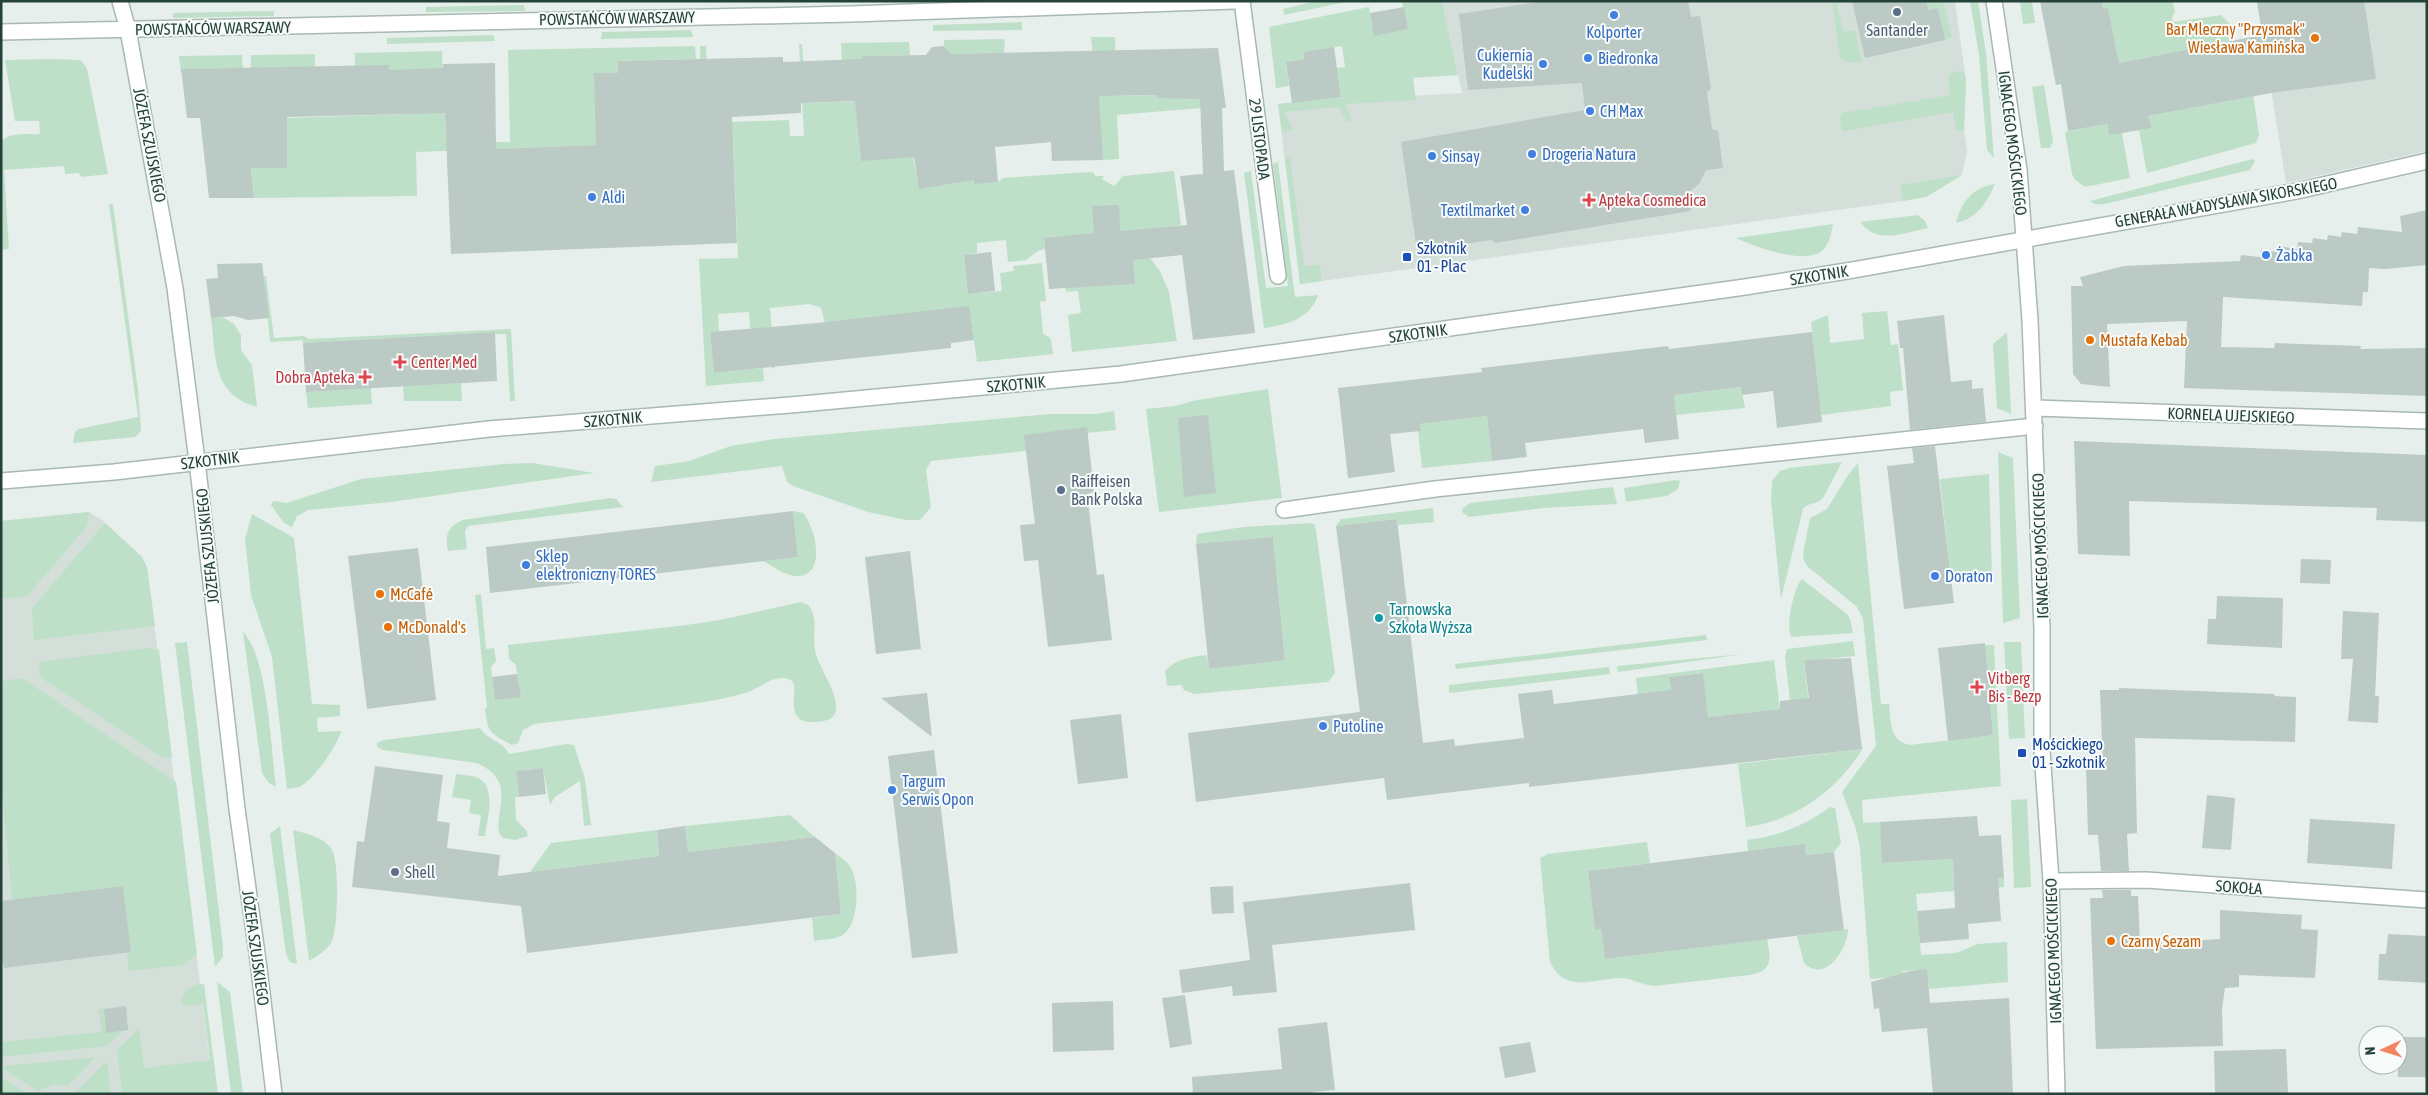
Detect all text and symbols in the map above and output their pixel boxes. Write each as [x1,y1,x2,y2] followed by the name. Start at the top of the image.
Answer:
[1891,6,1903,18] marker: Santander
[539,8,696,28] street label: POWSTAŃCÓW WARSZAWY
[1608,9,1620,21] marker: Kolporter
[135,18,292,38] street label: POWSTAŃCÓW WARSZAWY
[2166,20,2305,56] place label: Bar Mleczny "Przysmak" Wiesława Kamińska
[1866,21,1928,39] place label: Santander
[1586,23,1642,42] place label: Kolporter
[2309,32,2321,44] marker: Bar Mleczny "Przysmak" Wiesława Kamińska
[1477,46,1533,82] place label: Cukiernia Kudelski
[1598,49,1659,67] place label: Biedronka
[1582,52,1594,64] marker: Biedronka
[1537,58,1549,70] marker: Cukiernia Kudelski
[1995,70,2031,216] street label: IGNACEGO MOŚCICKIEGO
[130,86,170,204] street label: JÓZEFA SZUJSKIEGO
[1246,97,1274,181] street label: 29 LISTOPADA
[1600,102,1644,120] place label: CH Max
[1584,105,1596,117] marker: CH Max
[1542,145,1636,164] place label: Drogeria Natura
[1442,147,1480,166] place label: Sinsay
[1526,148,1538,160] marker: Drogeria Natura
[1426,150,1438,162] marker: Sinsay
[2113,174,2339,230] street label: GENERAŁA WŁADYSŁAWA SIKORSKIEGO
[602,188,625,206] place label: Aldi
[586,191,598,203] marker: Aldi
[1599,191,1707,210] place label: Apteka Cosmedica
[1583,194,1595,206] marker: Apteka Cosmedica
[1441,201,1515,219] place label: Textilmarket
[1519,204,1531,216] marker: Textilmarket
[1417,239,1467,275] place label: Szkotnik 01 - Plac
[2276,246,2313,264] place label: Żabka
[2260,249,2272,261] marker: Żabka
[1401,251,1413,263] marker: Szkotnik 01 - Plac
[1789,261,1850,288] street label: SZKOTNIK
[1388,320,1448,346] street label: SZKOTNIK
[2100,331,2188,349] place label: Mustafa Kebab
[2084,334,2096,346] marker: Mustafa Kebab
[411,353,477,371] place label: Center Med
[393,355,407,369] marker: Center Med
[275,368,355,387] place label: Dobra Apteka
[359,371,371,383] marker: Dobra Apteka
[986,372,1046,396] street label: SZKOTNIK
[2167,404,2295,426] street label: KORNELA UJEJSKIEGO
[583,407,643,431] street label: SZKOTNIK
[180,447,240,473] street label: SZKOTNIK
[1071,472,1143,508] place label: Raiffeisen Bank Polska
[2028,473,2052,619] street label: IGNACEGO MOŚCICKIEGO
[1055,484,1067,496] marker: Raiffeisen Bank Polska
[192,487,222,605] street label: JÓZEFA SZUJSKIEGO
[536,547,656,584] place label: Sklep elektroniczny TORES
[520,559,532,571] marker: Sklep elektroniczny TORES
[1945,567,1993,585] place label: Doraton
[1929,570,1941,582] marker: Doraton
[390,585,433,603] place label: McCafé
[374,588,386,600] marker: McCafé
[1389,600,1472,637] place label: Tarnowska Szkoła Wyższa
[1373,612,1385,624] marker: Tarnowska Szkoła Wyższa
[398,618,467,636] place label: McDonald's
[382,621,394,633] marker: McDonald's
[1988,669,2042,706] place label: Vitberg Bis - Bezp
[1970,680,1984,694] marker: Vitberg Bis - Bezp
[1333,717,1383,735] place label: Putoline
[1317,720,1329,732] marker: Putoline
[2032,735,2105,771] place label: Mościckiego 01 - Szkotnik
[2016,747,2028,759] marker: Mościckiego 01 - Szkotnik
[902,772,974,809] place label: Targum Serwis Opon
[886,784,898,796] marker: Targum Serwis Opon
[405,863,436,881] place label: Shell
[389,866,401,878] marker: Shell
[2215,876,2263,898] street label: SOKOŁA
[2041,878,2065,1024] street label: IGNACEGO MOŚCICKIEGO
[239,889,273,1007] street label: JÓZEFA SZUJSKIEGO
[2121,932,2201,951] place label: Czarny Sezam
[2105,935,2117,947] marker: Czarny Sezam
[2358,1025,2408,1075] north arrow
[2362,1046,2378,1056] text: N

